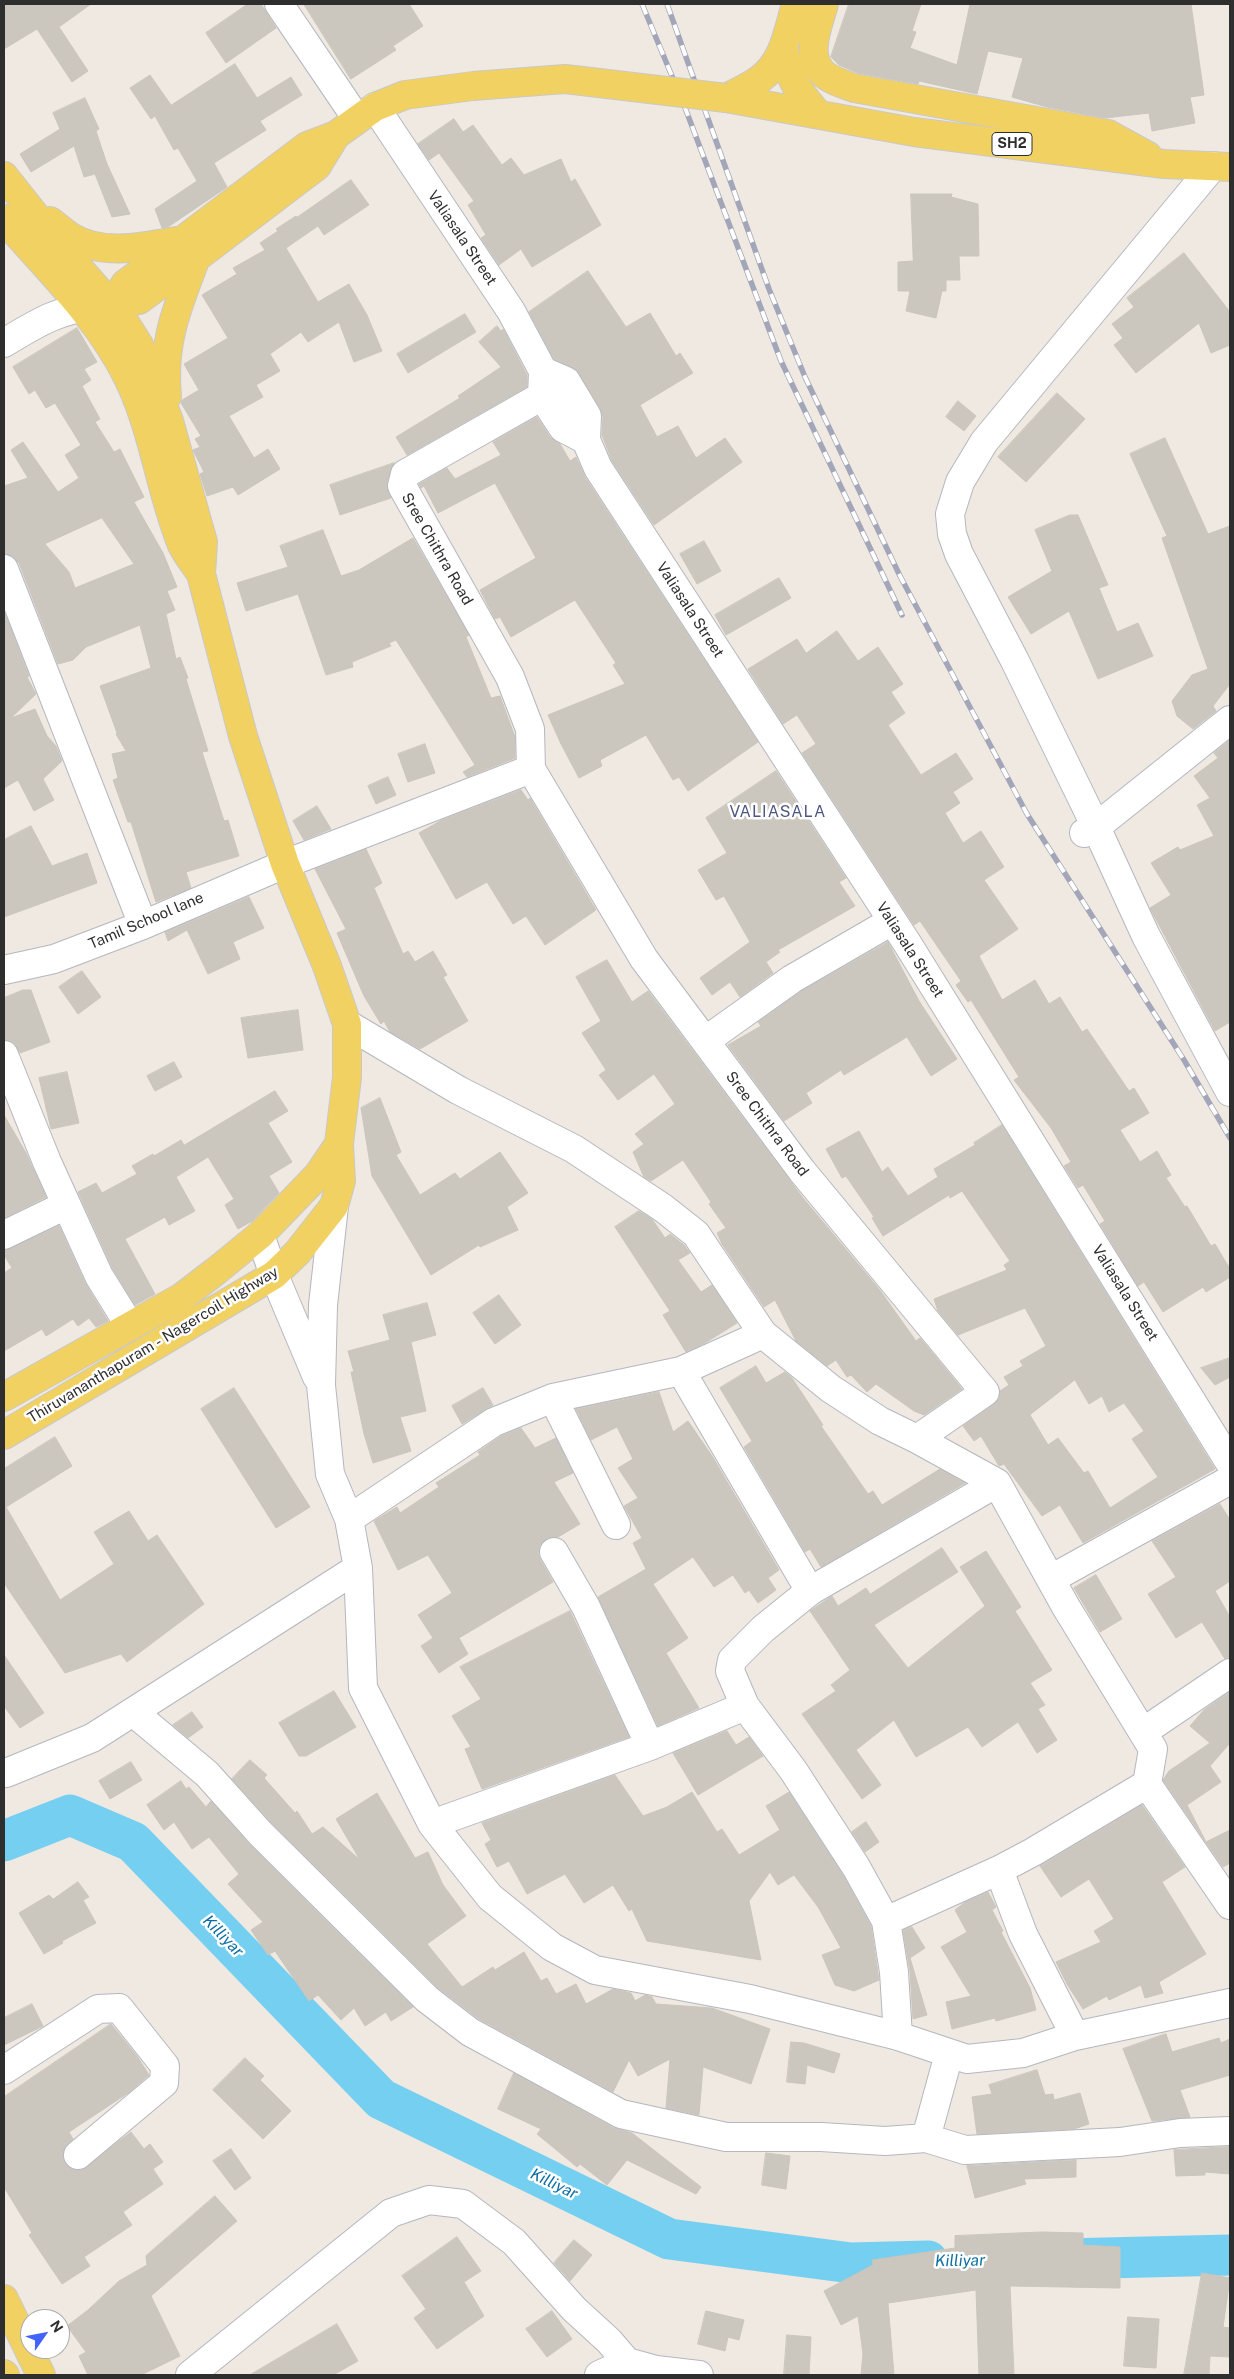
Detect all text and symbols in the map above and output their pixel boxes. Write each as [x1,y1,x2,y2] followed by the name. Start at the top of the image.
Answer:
[992,132,1032,156] road number: SH2
[424,187,500,289] street label: Valiasala Street
[398,490,476,608] street label: Sree Chithra Road
[652,559,728,661] street label: Valiasala Street
[728,802,828,822] district label: VALIASALA
[86,889,206,953] street label: Tamil School lane
[872,899,948,1001] street label: Valiasala Street
[722,1068,812,1180] street label: Sree Chithra Road
[1088,1241,1162,1345] street label: Valiasala Street
[24,1263,282,1427] street label: Thiruvananthapuram - Nagercoil Highway
[199,1911,247,1961] water label: Killiyar
[527,2164,581,2204] water label: Killiyar
[935,2251,985,2271] water label: Killiyar
[20,2309,70,2359] north arrow
[47,2317,66,2335] text: N

